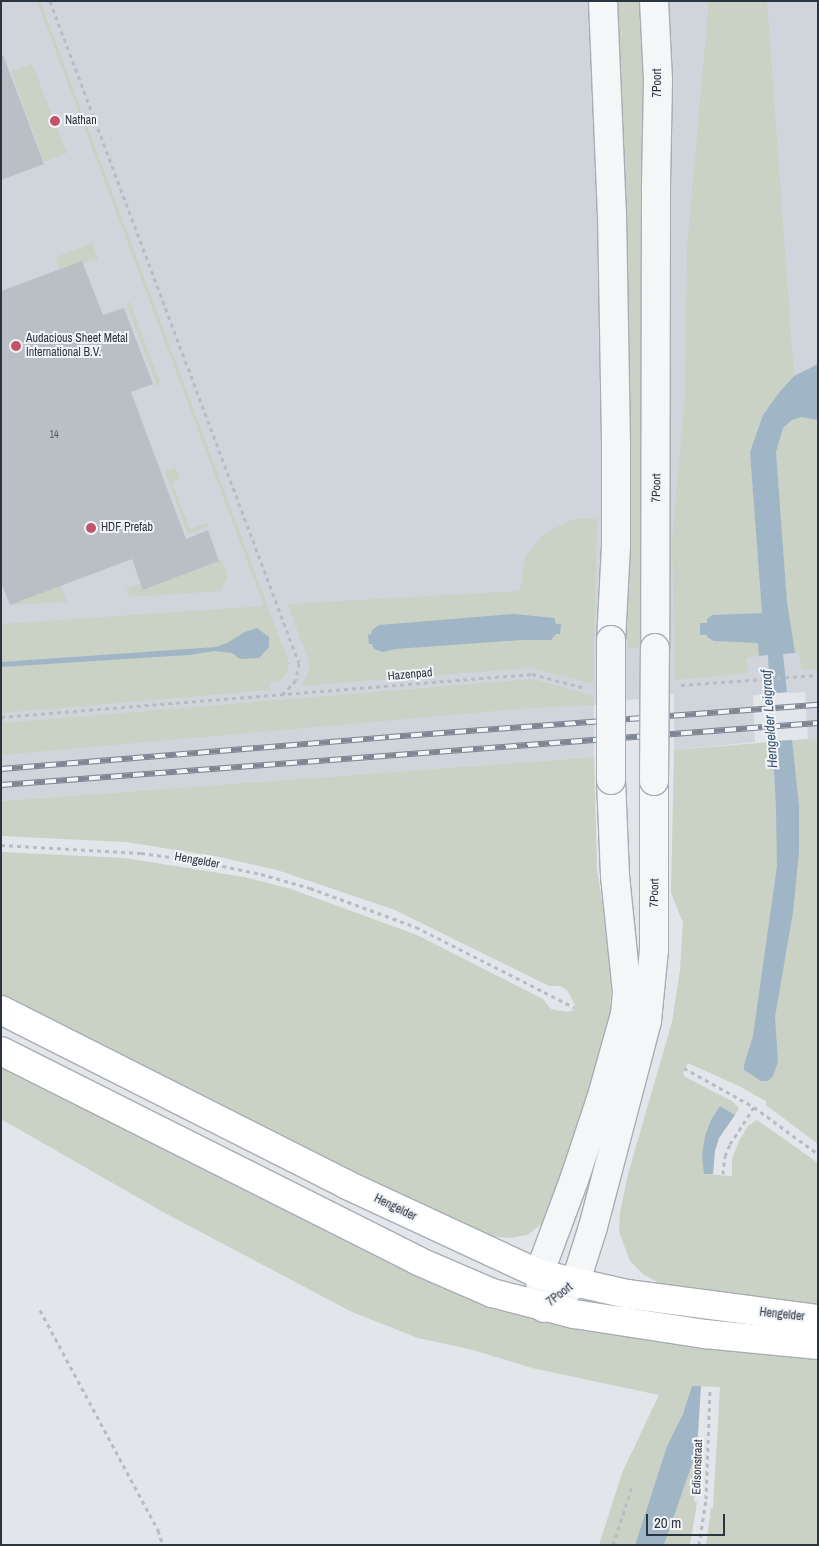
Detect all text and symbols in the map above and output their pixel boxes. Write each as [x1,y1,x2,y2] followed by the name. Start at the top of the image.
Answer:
[651,69,665,97] street label: 7Poort
[65,114,97,128] place label: Nathan
[49,115,61,127] marker: Nathan
[26,332,128,360] place label: Audacious Sheet Metal International B.V.
[10,340,22,352] marker: Audacious Sheet Metal International B.V.
[49,429,59,441] house number: 14
[650,473,664,503] street label: 7Poort
[101,521,153,535] place label: HDF Prefab
[85,522,97,534] marker: HDF Prefab
[387,666,433,684] street label: Hazenpad
[757,669,781,769] water label: Hengelder Leigraaf
[173,850,221,872] street label: Hengelder
[648,878,662,908] street label: 7Poort
[371,1192,419,1224] street label: Hengelder
[544,1280,576,1310] street label: 7Poort
[759,1305,805,1325] street label: Hengelder
[690,1439,706,1495] street label: Edisonstraat
[649,1504,728,1536] scale bar
[654,1512,681,1533] text: 20 m

